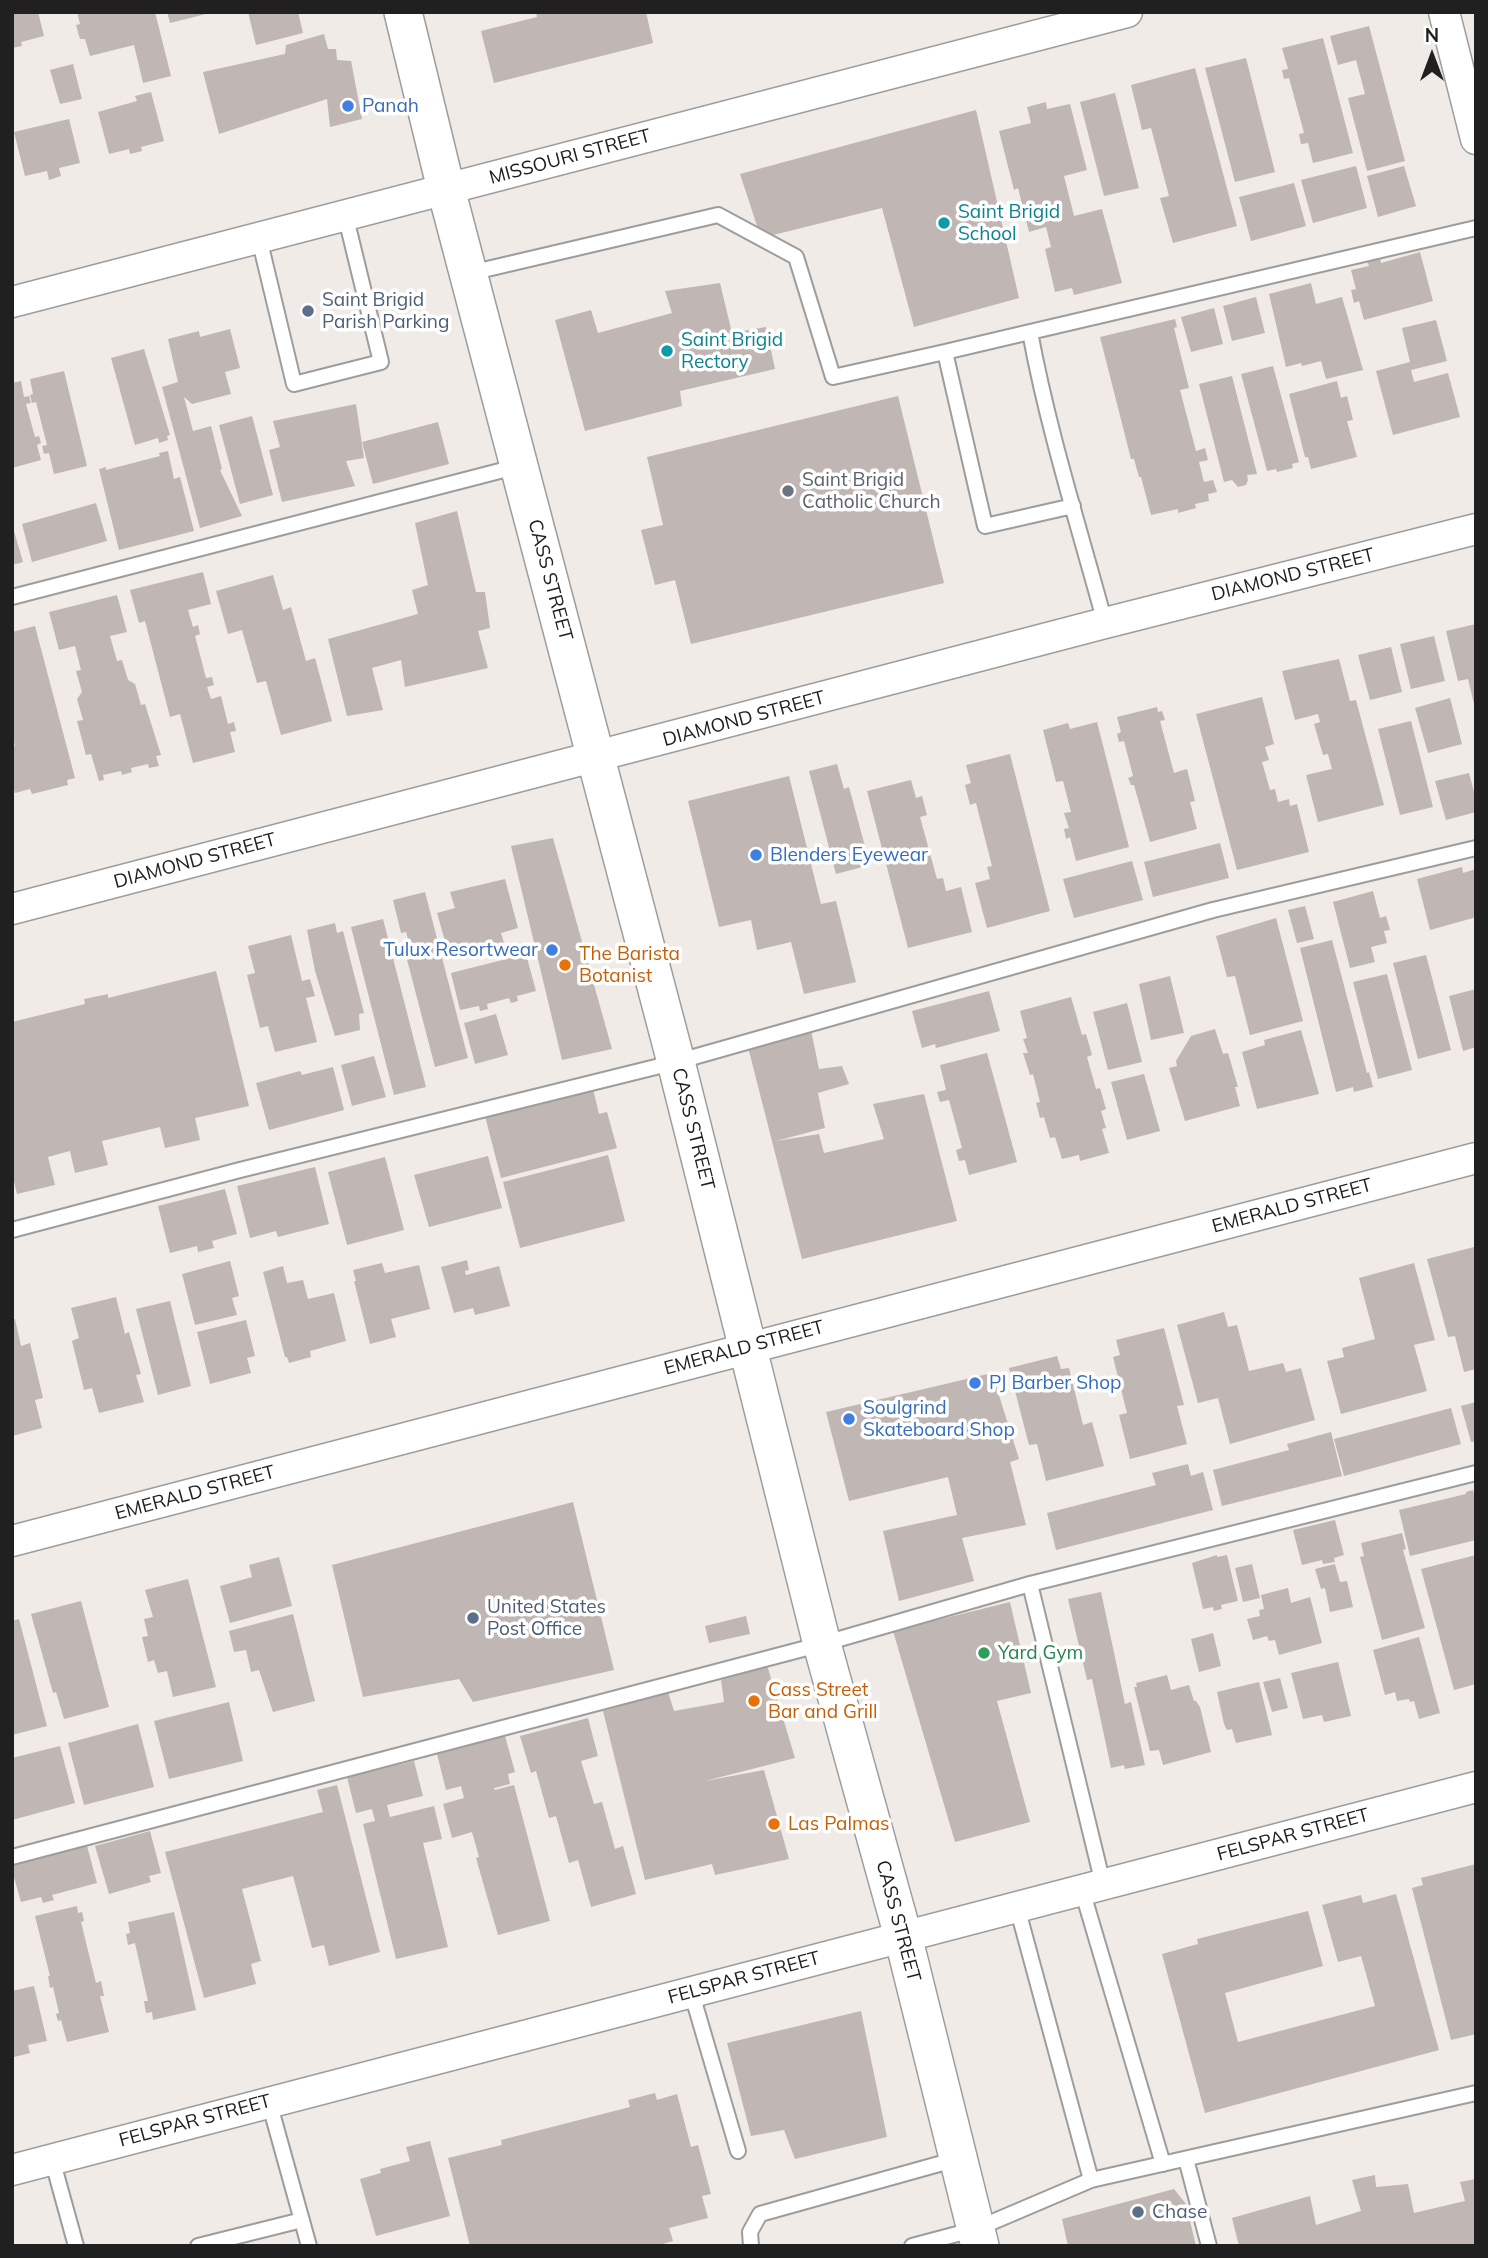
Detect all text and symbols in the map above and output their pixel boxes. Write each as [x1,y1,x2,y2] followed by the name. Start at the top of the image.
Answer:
[1397,21,1467,91] north arrow
[1425,23,1439,47] text: N
[362,95,419,117] place label: Panah
[340,98,356,114] marker: Panah
[487,124,653,190] street label: MISSOURI STREET
[958,201,1060,245] place label: Saint Brigid School
[936,215,952,231] marker: Saint Brigid School
[322,289,449,333] place label: Saint Brigid Parish Parking
[300,303,316,319] marker: Saint Brigid Parish Parking
[681,329,783,373] place label: Saint Brigid Rectory
[659,343,675,359] marker: Saint Brigid Rectory
[802,469,941,513] place label: Saint Brigid Catholic Church
[780,483,796,499] marker: Saint Brigid Catholic Church
[523,517,577,643] street label: CASS STREET
[1209,544,1377,606] street label: DIAMOND STREET
[660,686,828,752] street label: DIAMOND STREET
[111,828,279,894] street label: DIAMOND STREET
[770,844,928,866] place label: Blenders Eyewear
[748,847,764,863] marker: Blenders Eyewear
[384,939,538,961] place label: Tulux Resortwear
[544,942,560,958] marker: Tulux Resortwear
[579,943,680,987] place label: The Barista Botanist
[557,957,573,973] marker: The Barista Botanist
[667,1066,719,1192] street label: CASS STREET
[1209,1174,1375,1238] street label: EMERALD STREET
[661,1316,827,1380] street label: EMERALD STREET
[989,1372,1121,1394] place label: PJ Barber Shop
[967,1375,983,1391] marker: PJ Barber Shop
[863,1397,1015,1441] place label: Soulgrind Skateboard Shop
[841,1411,857,1427] marker: Soulgrind Skateboard Shop
[112,1461,278,1525] street label: EMERALD STREET
[487,1596,606,1640] place label: United States Post Office
[465,1610,481,1626] marker: United States Post Office
[998,1642,1083,1664] place label: Yard Gym
[976,1645,992,1661] marker: Yard Gym
[768,1679,877,1723] place label: Cass Street Bar and Grill
[746,1693,762,1709] marker: Cass Street Bar and Grill
[1214,1804,1372,1866] street label: FELSPAR STREET
[788,1813,889,1835] place label: Las Palmas
[766,1816,782,1832] marker: Las Palmas
[871,1858,925,1984] street label: CASS STREET
[665,1947,823,2009] street label: FELSPAR STREET
[116,2090,274,2152] street label: FELSPAR STREET
[1152,2201,1207,2223] place label: Chase
[1130,2204,1146,2220] marker: Chase

